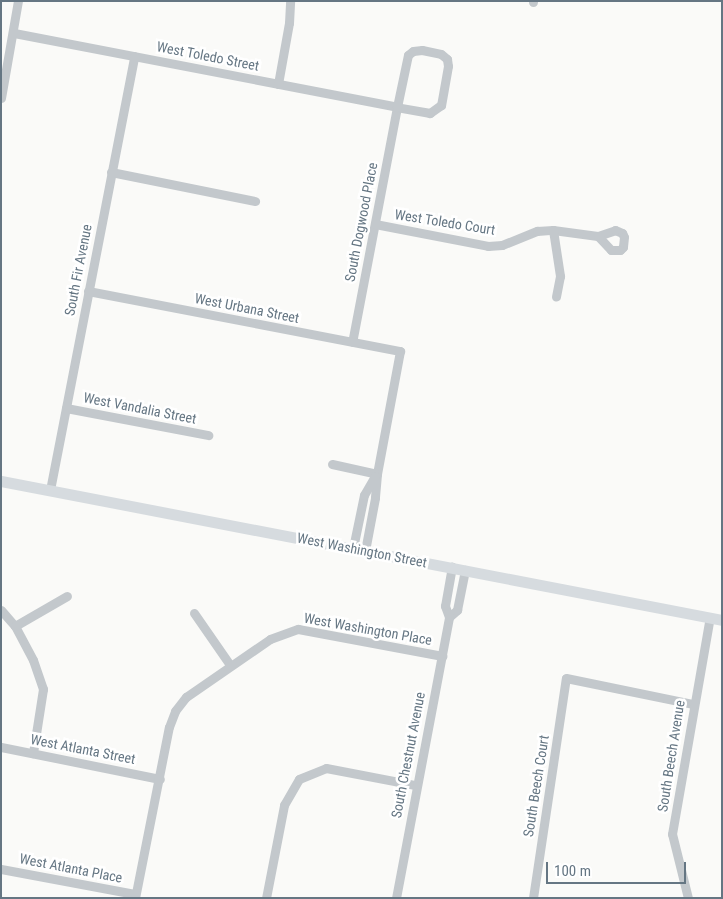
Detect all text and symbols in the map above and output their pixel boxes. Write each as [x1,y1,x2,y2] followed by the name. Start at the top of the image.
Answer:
[155,38,261,74] street label: West Toledo Street
[341,161,381,283] street label: South Dogwood Place
[393,206,497,238] street label: West Toledo Court
[61,223,95,317] street label: South Fir Avenue
[193,290,301,326] street label: West Urbana Street
[82,389,198,427] street label: West Vandalia Street
[296,529,428,571] street label: West Washington Street
[303,609,433,649] street label: West Washington Place
[388,690,428,820] street label: South Chestnut Avenue
[654,699,688,813] street label: South Beech Avenue
[29,731,137,767] street label: West Atlanta Street
[520,734,552,838] street label: South Beech Court
[18,850,124,886] street label: West Atlanta Place
[548,852,688,884] scale bar
[554,862,591,880] text: 100 m

